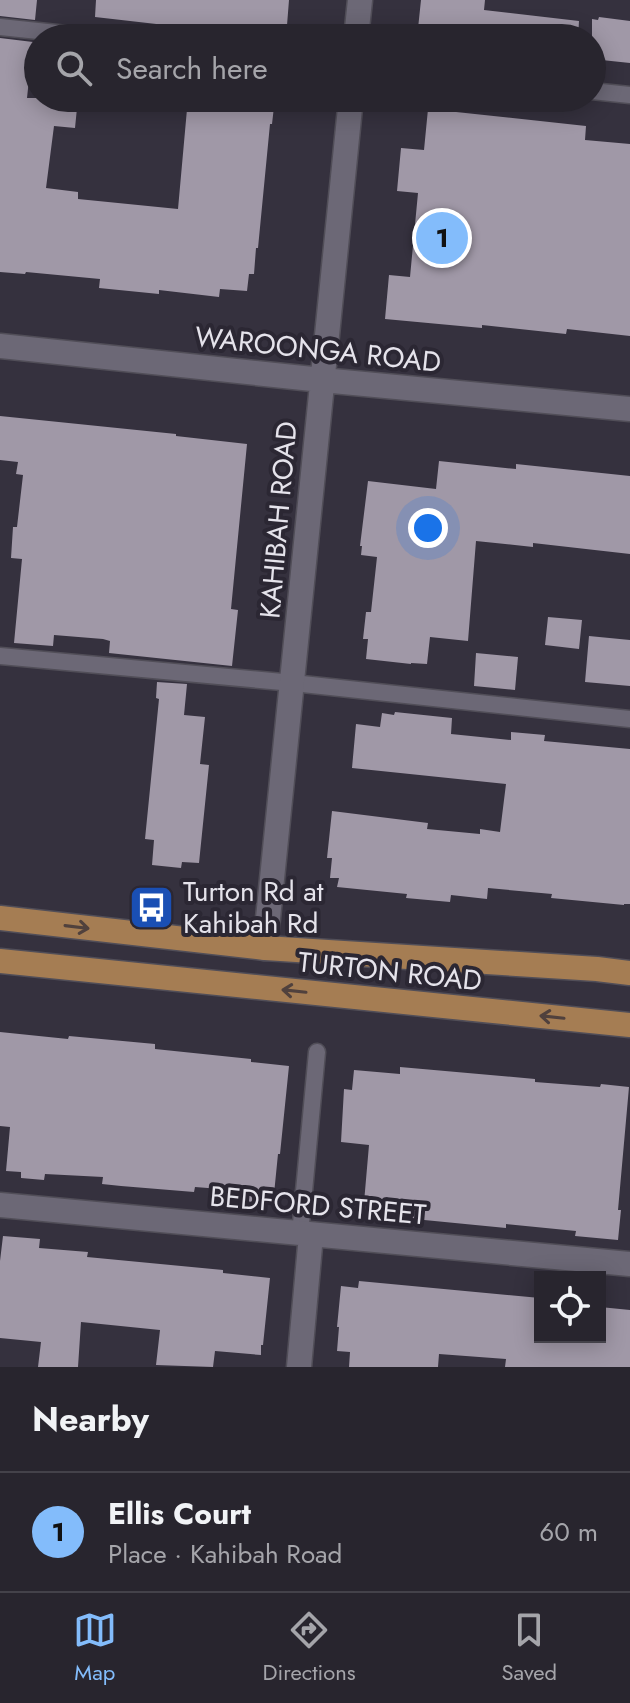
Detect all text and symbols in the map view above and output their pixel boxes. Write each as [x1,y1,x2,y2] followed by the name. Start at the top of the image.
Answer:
[24,24,606,112] search box
[52,46,96,90] icon: search
[116,47,268,90] text: Search here
[416,208,468,268] pin: 1
[193,316,443,383] street label: WAROONGA ROAD
[249,420,308,620] street label: KAHIBAH ROAD
[408,508,448,548] your location
[183,871,324,944] place label: Turton Rd at Kahibah Rd
[128,883,176,931] bus stop icon: Turton Rd at Kahibah Rd
[64,920,90,935] one-way arrow
[296,941,484,1002] street label: TURTON ROAD
[281,983,308,998] one-way arrow
[539,1010,566,1025] one-way arrow
[208,1176,428,1235] street label: BEDFORD STREET
[534,1271,606,1343] map controls
[534,1271,606,1343] button: locate
[32,1395,149,1444] text: Nearby
[108,1492,251,1535] text: Ellis Court
[51,1513,65,1551] text: 1
[539,1513,598,1551] text: 60 m
[108,1535,342,1573] text: Place · Kahibah Road
[73,1608,117,1688] tab: Map
[263,1608,356,1688] tab: Directions
[501,1608,557,1688] tab: Saved

